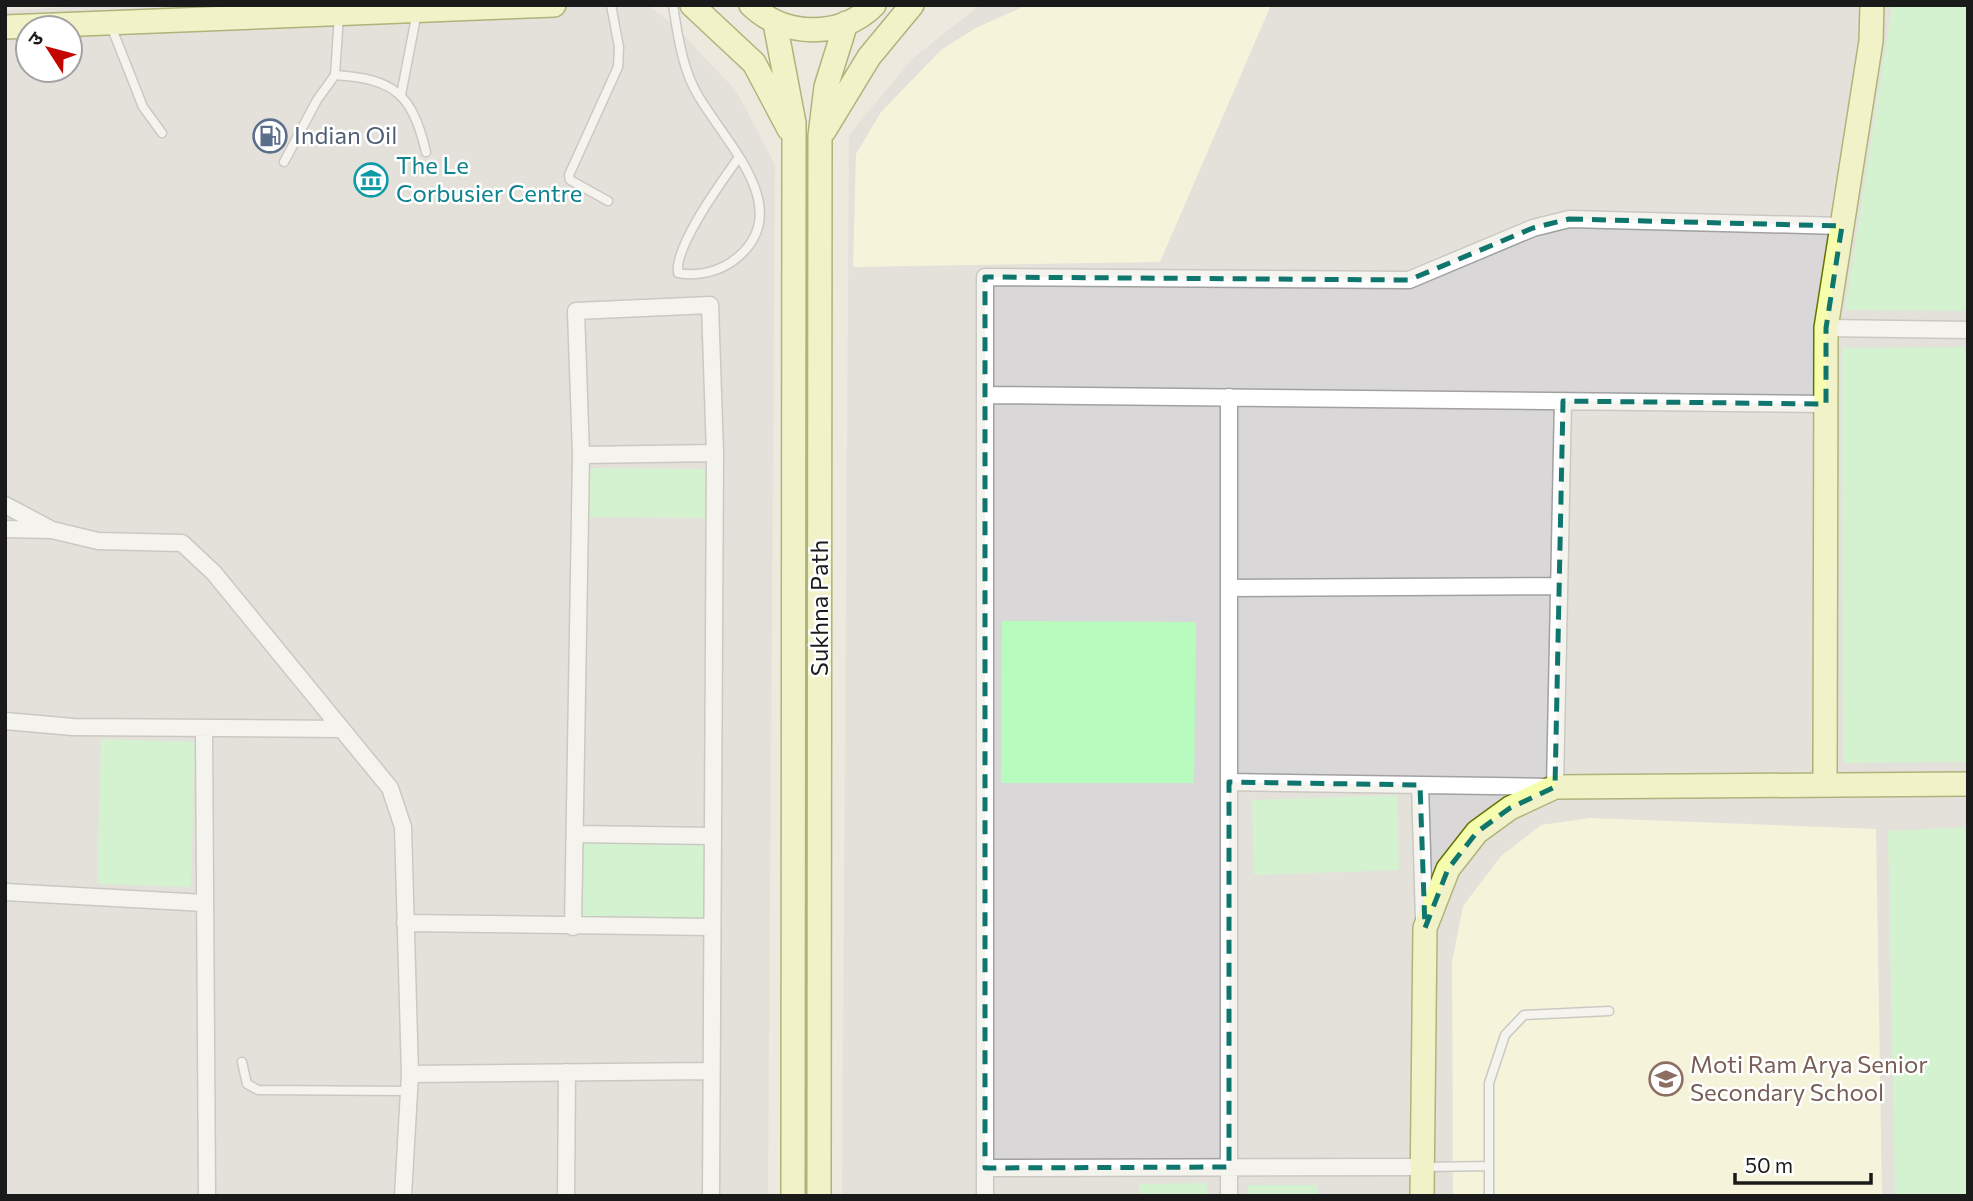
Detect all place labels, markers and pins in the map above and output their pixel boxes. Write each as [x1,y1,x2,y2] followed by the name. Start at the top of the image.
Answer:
[251,117,289,155] fuel station icon: Indian Oil
[294,120,397,149] place label: Indian Oil
[396,150,582,207] place label: The Le Corbusier Centre
[352,161,390,199] museum icon: The Le Corbusier Centre
[1690,1049,1928,1106] place label: Moti Ram Arya Senior Secondary School
[1647,1060,1685,1098] school or university icon: Moti Ram Arya Senior Secondary School

